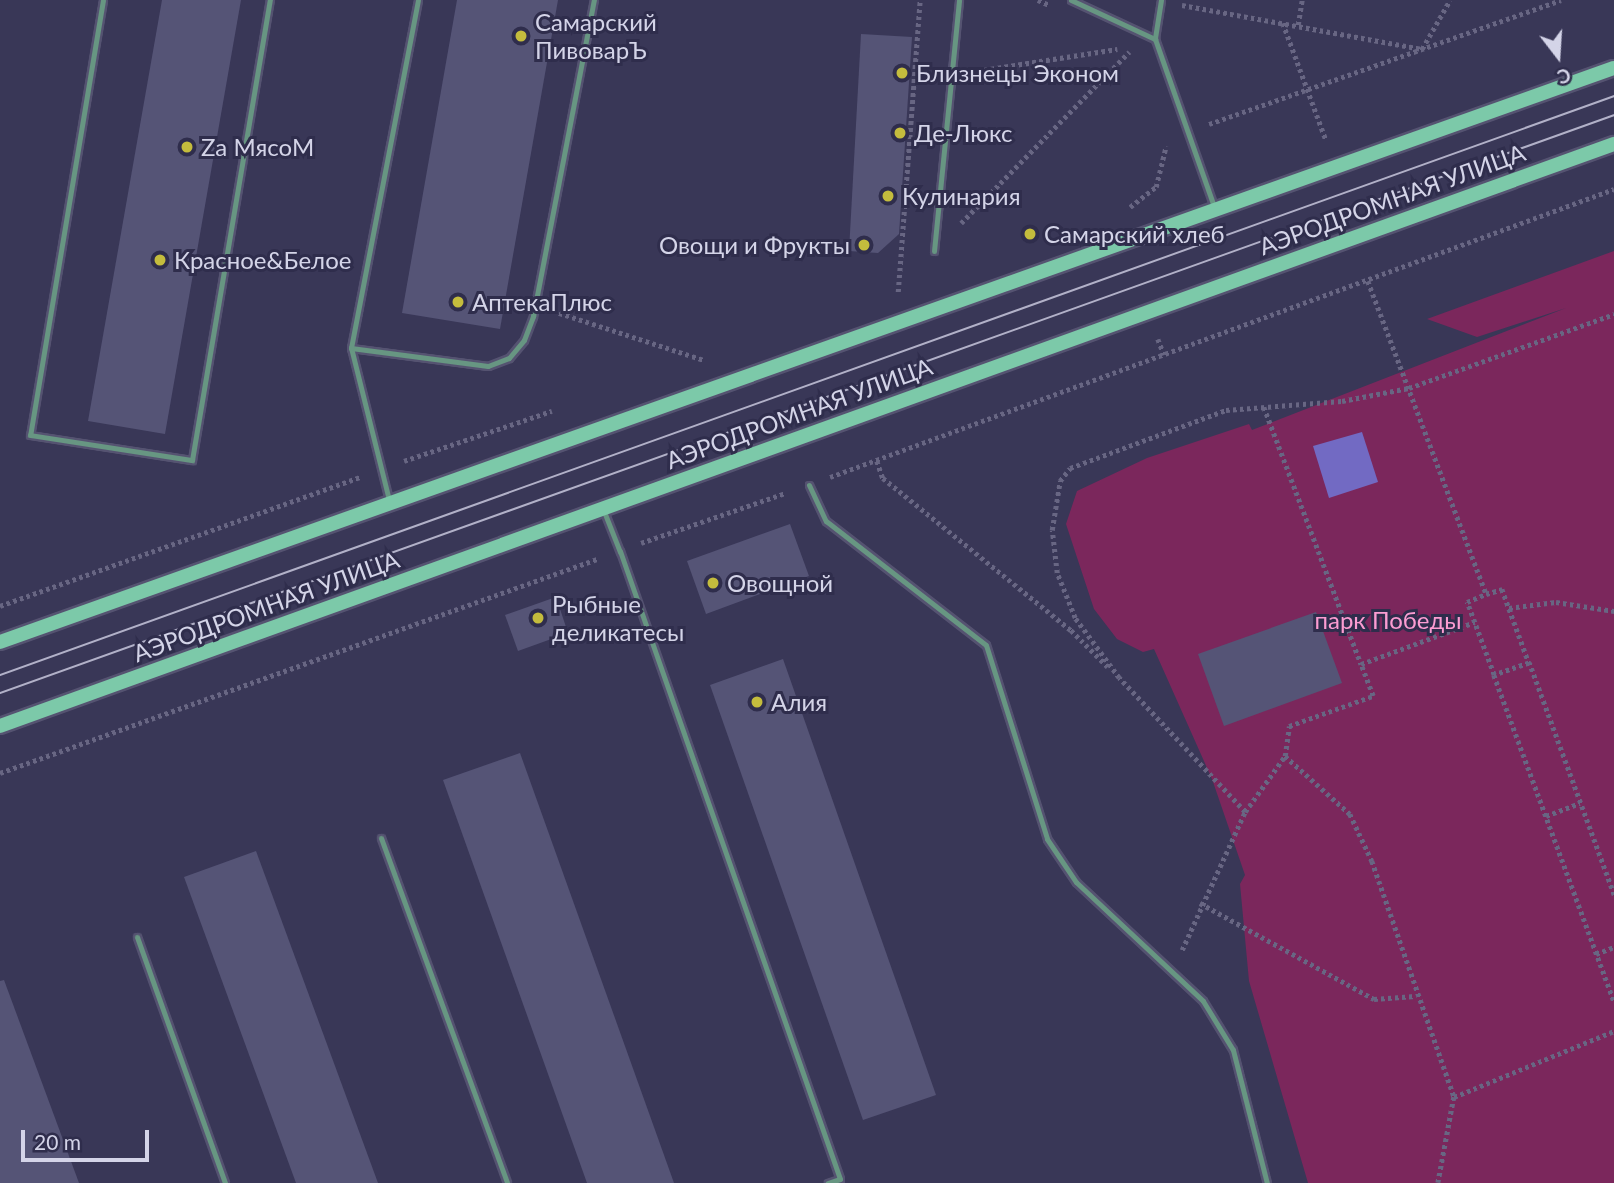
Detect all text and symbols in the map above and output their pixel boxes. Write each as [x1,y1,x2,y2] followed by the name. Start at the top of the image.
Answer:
[535,8,657,64] place label: Самарский ПивоварЪ
[1523,21,1593,91] north arrow
[513,28,529,44] marker: Самарский ПивоварЪ
[916,59,1119,87] place label: Близнецы Эконом
[1555,64,1574,89] text: С
[894,65,910,81] marker: Близнецы Эконом
[914,119,1012,147] place label: Де-Люкс
[892,125,908,141] marker: Де-Люкс
[201,133,314,161] place label: Za МясоМ
[1255,137,1529,261] street label: АЭРОДРОМНАЯ УЛИЦА
[179,139,195,155] marker: Za МясоМ
[902,182,1020,210] place label: Кулинария
[880,188,896,204] marker: Кулинария
[1044,220,1225,248] place label: Самарский хлеб
[1022,226,1038,242] marker: Самарский хлеб
[659,231,850,259] place label: Овощи и Фрукты
[856,237,872,253] marker: Овощи и Фрукты
[174,246,351,274] place label: Красное&Белое
[152,252,168,268] marker: Красное&Белое
[472,288,612,316] place label: АптекаПлюс
[450,294,466,310] marker: АптекаПлюс
[662,351,936,475] street label: АЭРОДРОМНАЯ УЛИЦА
[129,544,403,668] street label: АЭРОДРОМНАЯ УЛИЦА
[727,569,833,597] place label: Овощной
[705,575,721,591] marker: Овощной
[552,590,684,646] place label: Рыбные деликатесы
[1314,606,1462,634] park label: парк Победы
[530,610,546,626] marker: Рыбные деликатесы
[771,688,827,716] place label: Алия
[749,694,765,710] marker: Алия
[24,1116,152,1160] scale bar
[34,1129,81,1154] text: 20 m

